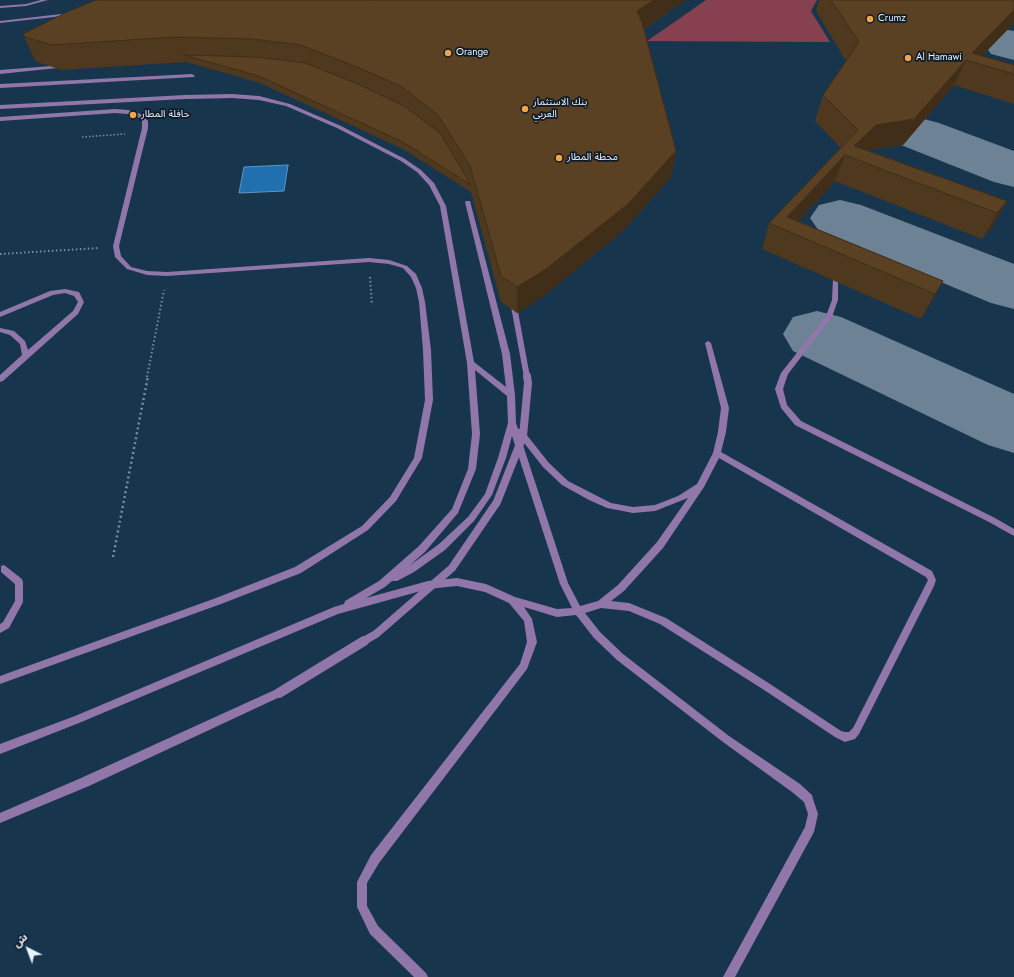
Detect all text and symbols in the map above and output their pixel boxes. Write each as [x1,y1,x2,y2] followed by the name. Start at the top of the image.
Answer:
[878,13,906,25] place label: Crumz
[865,14,875,24] marker: Crumz
[456,47,488,59] place label: Orange
[443,48,453,58] marker: Orange
[916,52,962,64] place label: Al Hamawi
[903,53,913,63] marker: Al Hamawi
[533,97,587,120] place label: بنك الاستثمار العربي
[520,104,530,114] marker: بنك الاستثمار العربي
[141,109,190,121] place label: حافلة المطار
[128,110,138,120] marker: حافلة المطار
[567,152,618,164] place label: محطة المطار
[554,153,564,163] marker: محطة المطار
[8,929,48,969] north arrow
[9,929,31,951] text: ش

